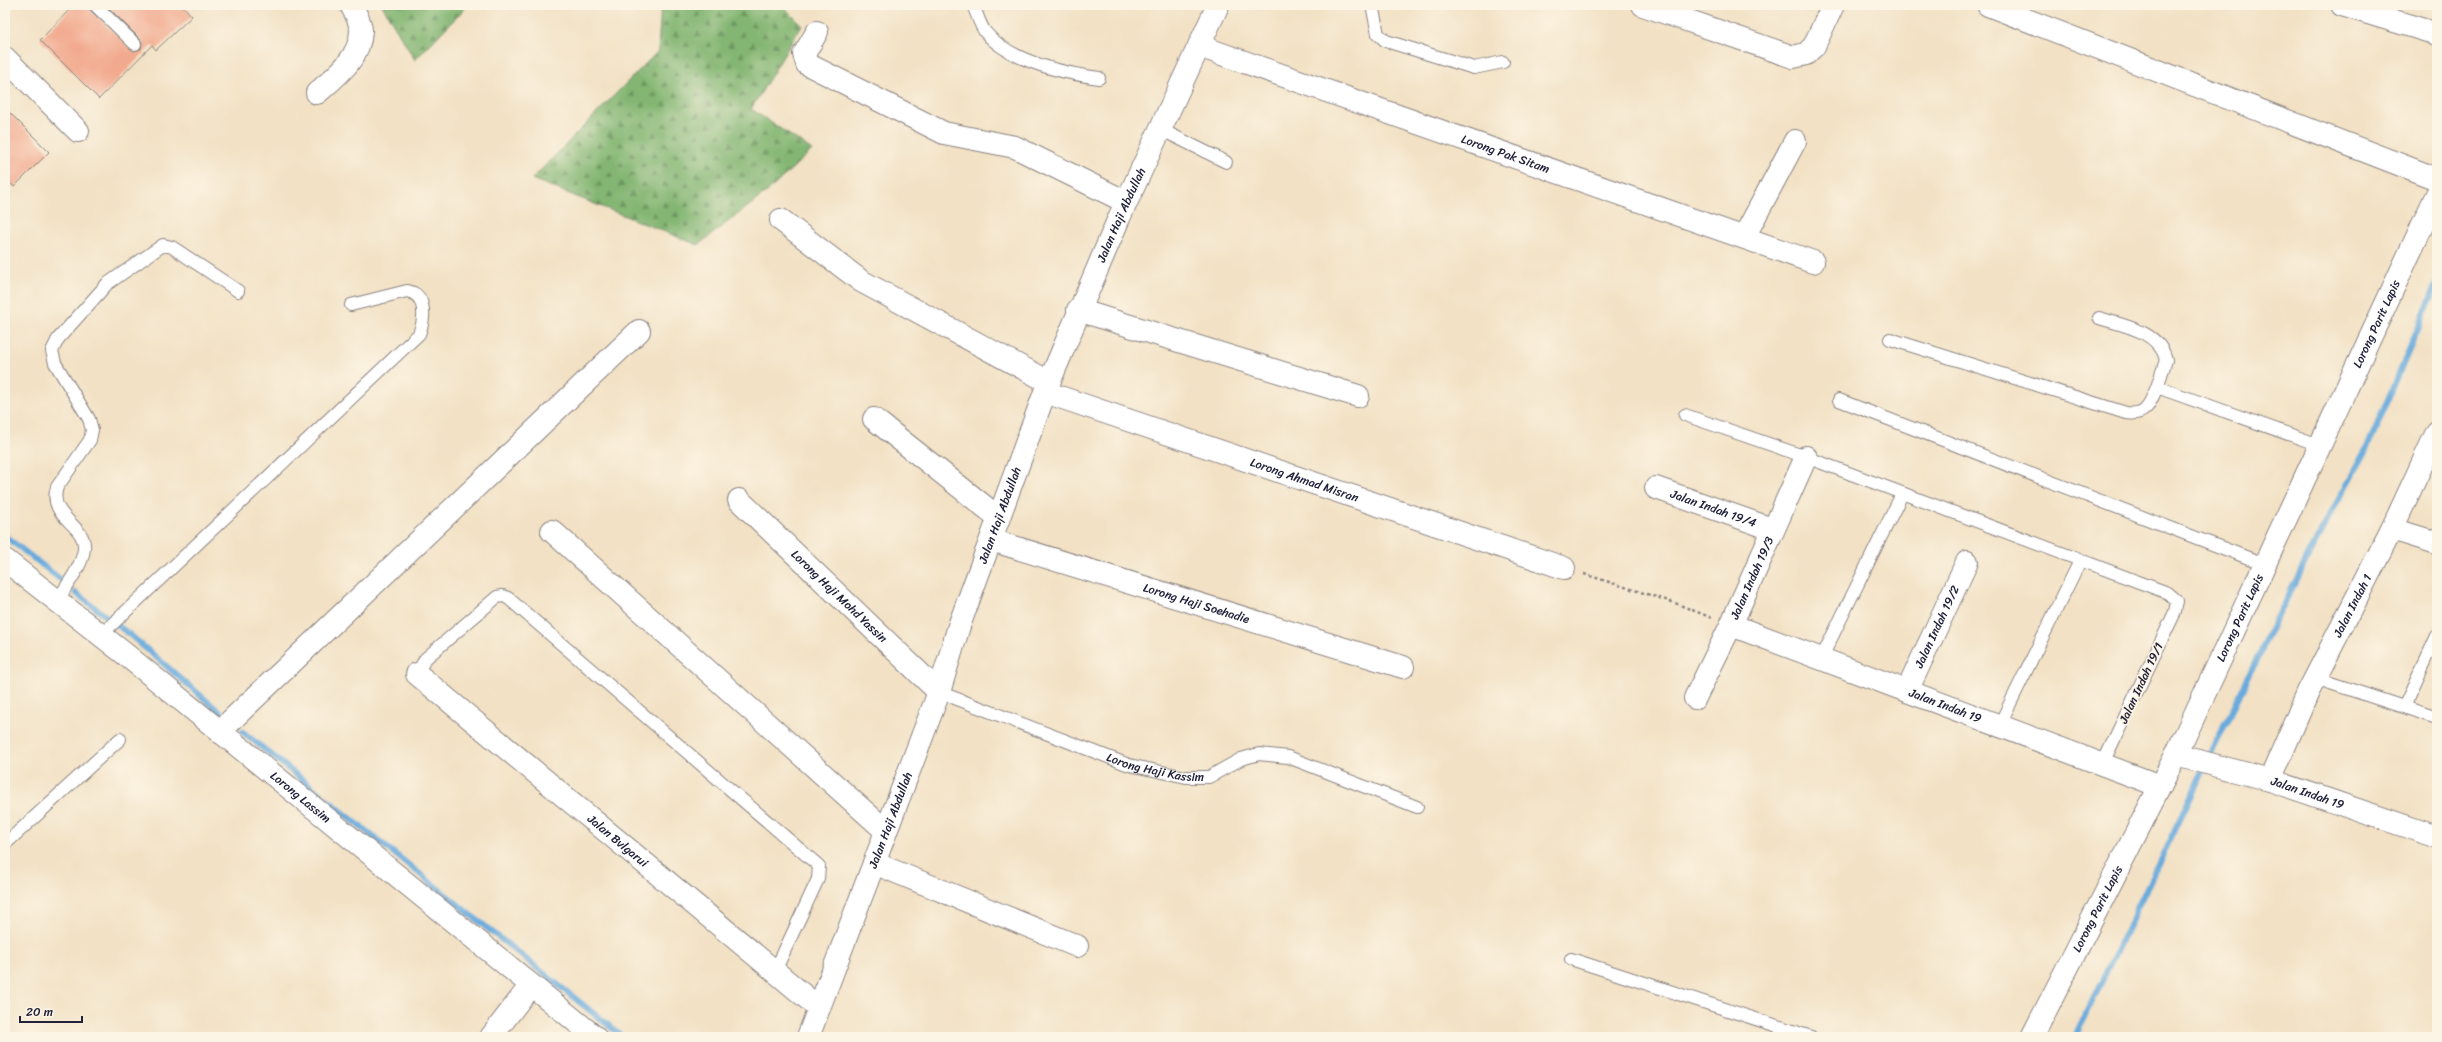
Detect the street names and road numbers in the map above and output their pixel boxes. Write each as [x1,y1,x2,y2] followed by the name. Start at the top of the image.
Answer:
[1458,128,1553,180] street label: Lorong Pak Sitam
[1090,164,1152,267] street label: Jalan Haji Abdullah
[2346,276,2407,372] street label: Lorong Parit Lapis
[1247,451,1362,509] street label: Lorong Ahmad Misran
[972,464,1028,568] street label: Jalan Haji Abdullah
[1667,483,1760,534] street label: Jalan Indah 19/4
[1723,532,1780,624] street label: Jalan Indah 19/3
[786,544,893,649] street label: Lorong Haji Mohd Yassin
[2210,570,2270,665] street label: Lorong Parit Lapis
[2326,570,2378,642] street label: Jalan Indah 1
[1140,577,1253,630] street label: Lorong Haji Soehadie
[1908,581,1966,673] street label: Jalan Indah 19/2
[2112,639,2169,728] street label: Jalan Indah 19/1
[1905,681,1985,729] street label: Jalan Indah 19
[1103,746,1204,788] street label: Lorong Haji Kassim
[265,765,336,829] street label: Lorong Lassim
[862,769,919,872] street label: Jalan Haji Abdullah
[2267,770,2347,816] street label: Jalan Indah 19
[581,808,654,873] street label: Jalan Bvlgarui
[2066,861,2129,956] street label: Lorong Parit Lapis

